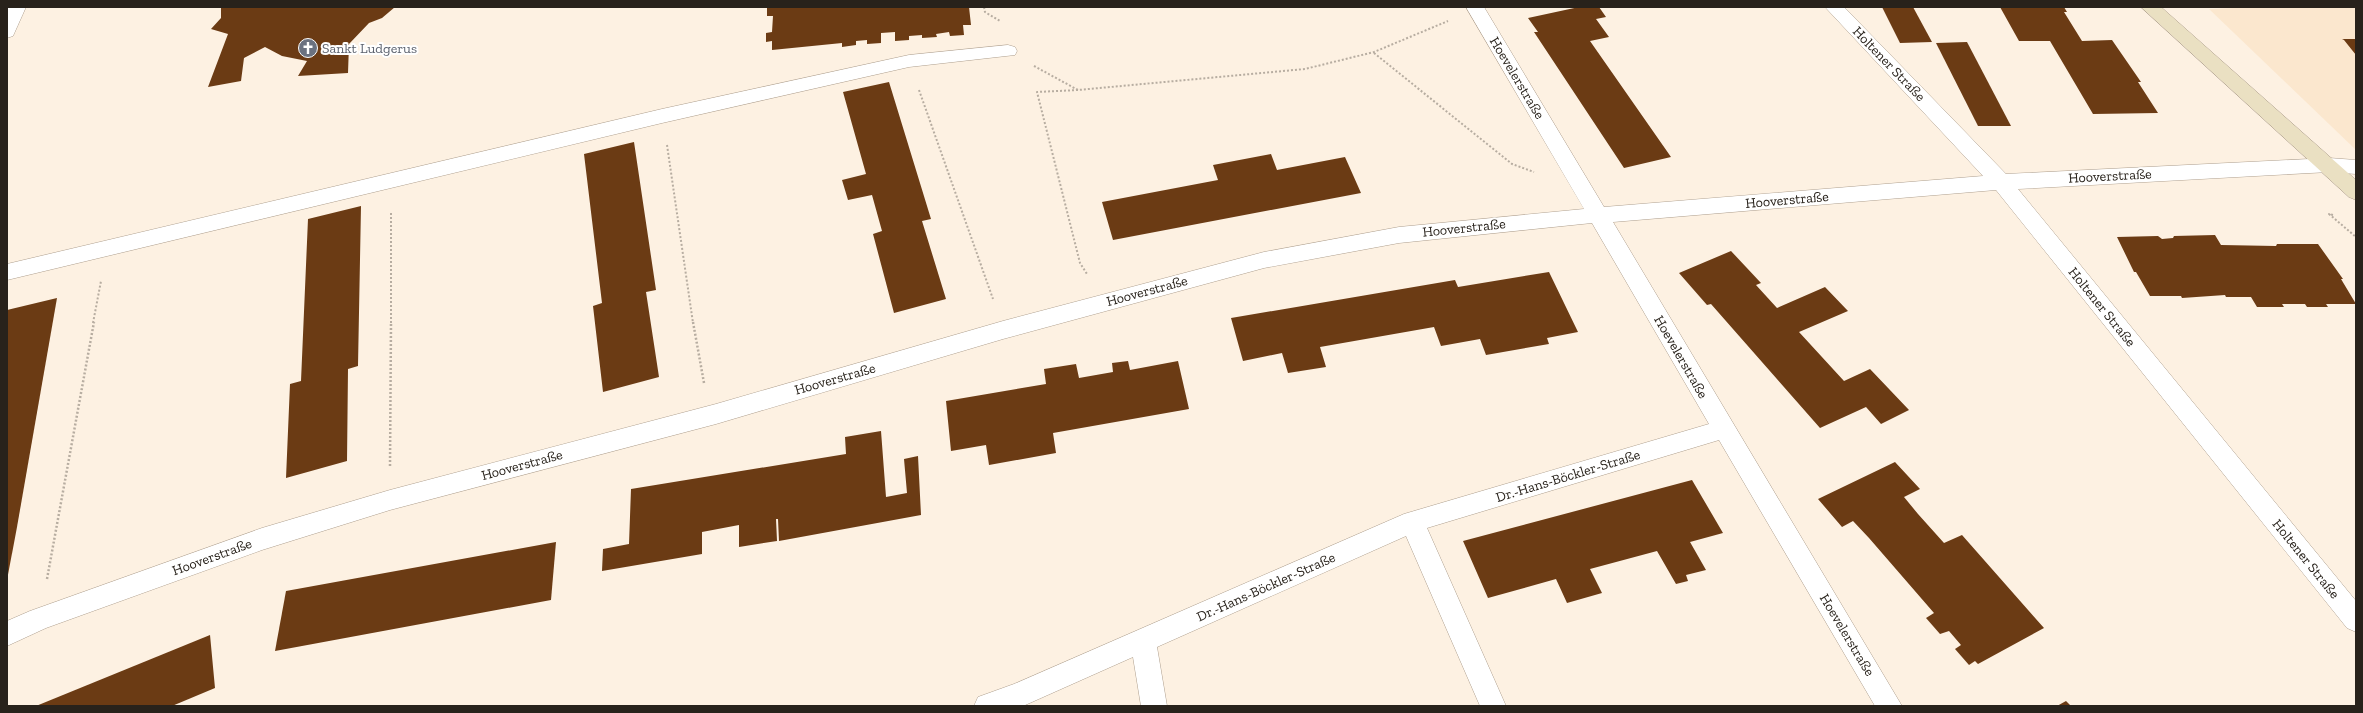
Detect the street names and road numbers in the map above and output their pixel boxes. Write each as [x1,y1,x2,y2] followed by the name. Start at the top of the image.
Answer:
[1849,23,1929,105] street label: Holtener Straße
[1486,34,1548,123] street label: Hoevelerstraße
[2068,165,2153,187] street label: Hooverstraße
[1745,188,1830,212] street label: Hooverstraße
[1422,215,1507,241] street label: Hooverstraße
[2065,264,2140,351] street label: Holtener Straße
[1105,272,1190,310] street label: Hooverstraße
[1650,312,1712,402] street label: Hoevelerstraße
[793,359,878,399] street label: Hooverstraße
[480,446,565,484] street label: Hooverstraße
[1494,446,1643,506] street label: Dr.-Hans-Böckler-Straße
[2269,516,2344,603] street label: Holtener Straße
[170,535,254,579] street label: Hooverstraße
[1194,549,1338,625] street label: Dr.-Hans-Böckler-Straße
[1816,591,1878,680] street label: Hoevelerstraße

